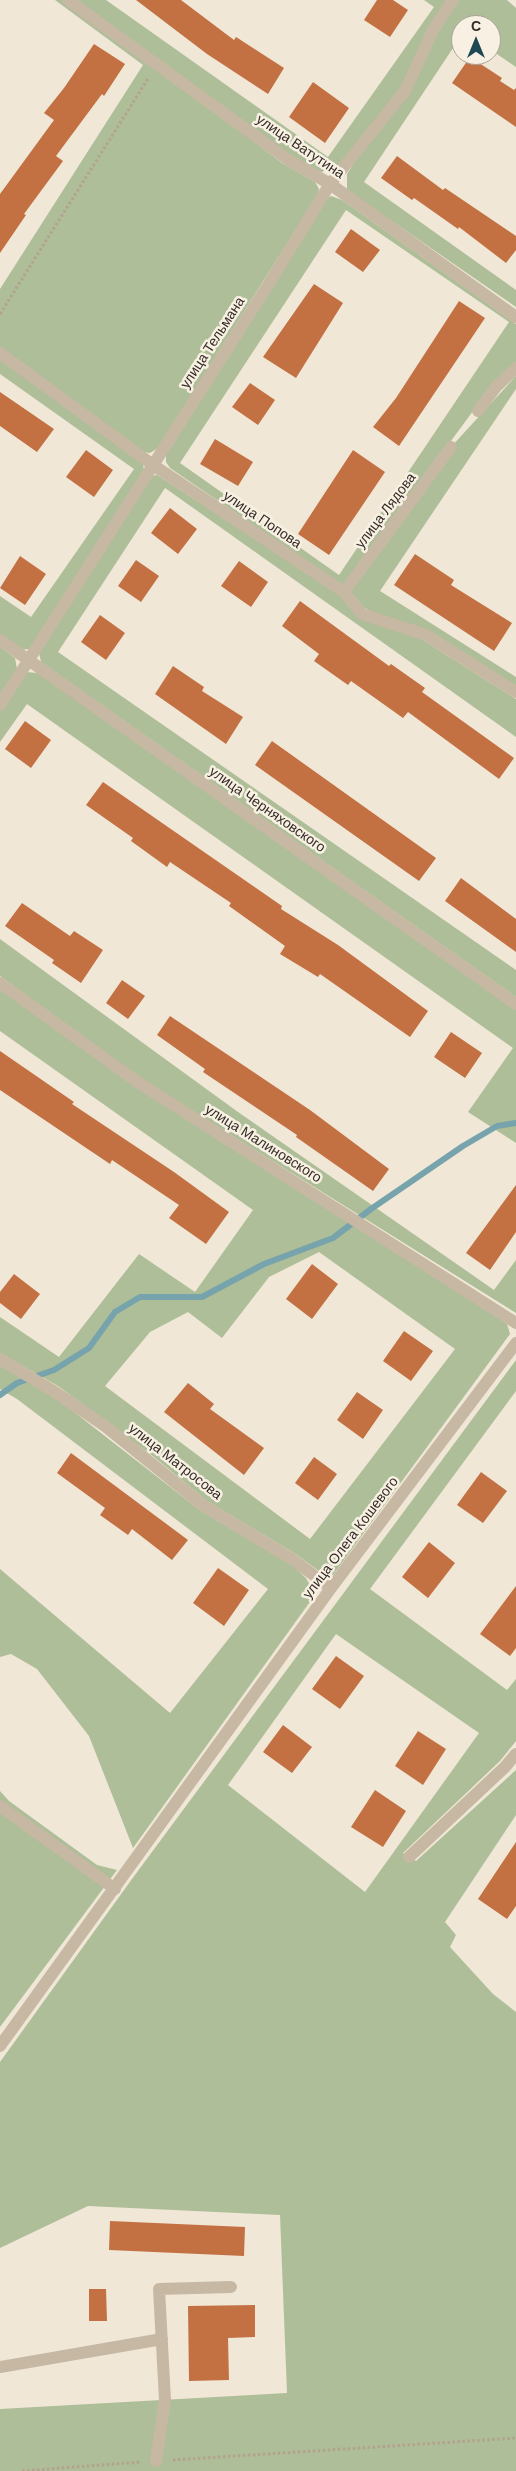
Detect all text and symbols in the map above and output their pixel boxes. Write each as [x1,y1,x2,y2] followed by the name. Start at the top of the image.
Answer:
[451,15,501,65] north arrow
[471,18,481,34] text: С
[253,111,347,183] street label: улица Ватутина
[177,294,249,392] street label: улица Тельмана
[352,470,420,552] street label: улица Лядова
[220,488,304,552] street label: улица Попова
[206,763,328,857] street label: улица Черняховского
[202,1101,324,1187] street label: улица Малиновского
[125,1420,225,1504] street label: улица Матросова
[300,1474,402,1602] street label: улица Олега Кошевого

